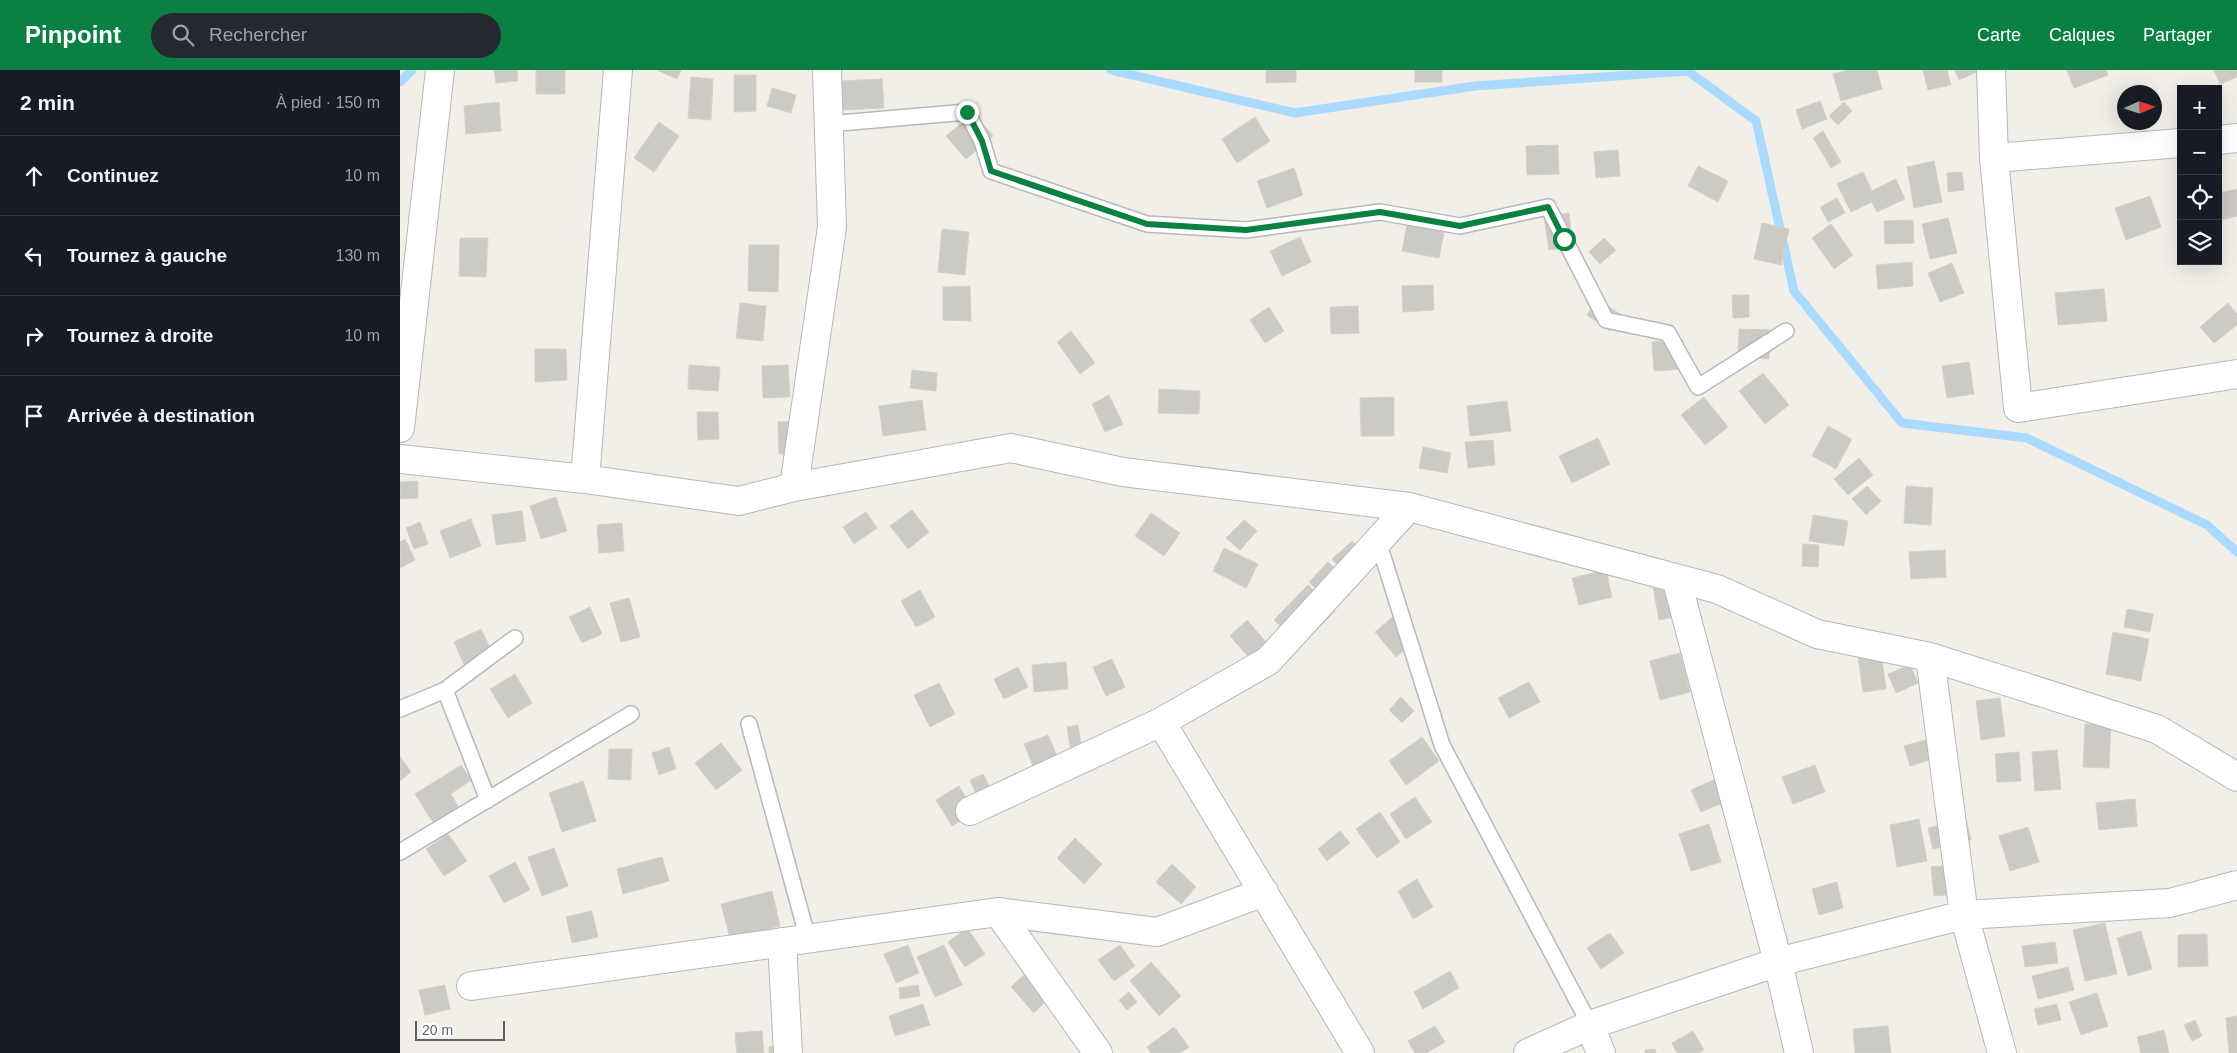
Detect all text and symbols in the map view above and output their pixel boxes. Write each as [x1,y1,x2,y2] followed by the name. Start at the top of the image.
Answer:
[151,13,501,58] search box
[25,21,121,48] text: Pinpoint
[169,21,197,49] icon: search
[209,24,307,45] text: Rechercher
[1977,25,2021,45] text: Carte
[2049,25,2115,45] text: Calques
[2143,25,2212,45] text: Partager
[2117,85,2162,130] north arrow
[2177,85,2222,265] map controls
[2177,85,2222,130] button: +
[20,91,75,114] text: 2 min
[276,94,380,111] text: À pied · 150 m
[956,101,979,124] route end
[2177,130,2222,175] button: −
[20,162,48,190] icon: ahead
[67,165,159,186] text: Continuez
[344,167,380,184] text: 10 m
[2177,175,2222,220] button: locate
[2177,220,2222,265] button: layers
[1553,228,1576,251] route start
[20,242,48,270] icon: left
[67,245,227,266] text: Tournez à gauche
[336,247,380,264] text: 130 m
[20,322,48,350] icon: right
[67,325,213,346] text: Tournez à droite
[344,327,380,344] text: 10 m
[20,402,48,430] icon: arrive
[67,405,255,426] text: Arrivée à destination
[415,1018,505,1041] scale bar
[422,1022,453,1038] text: 20 m

